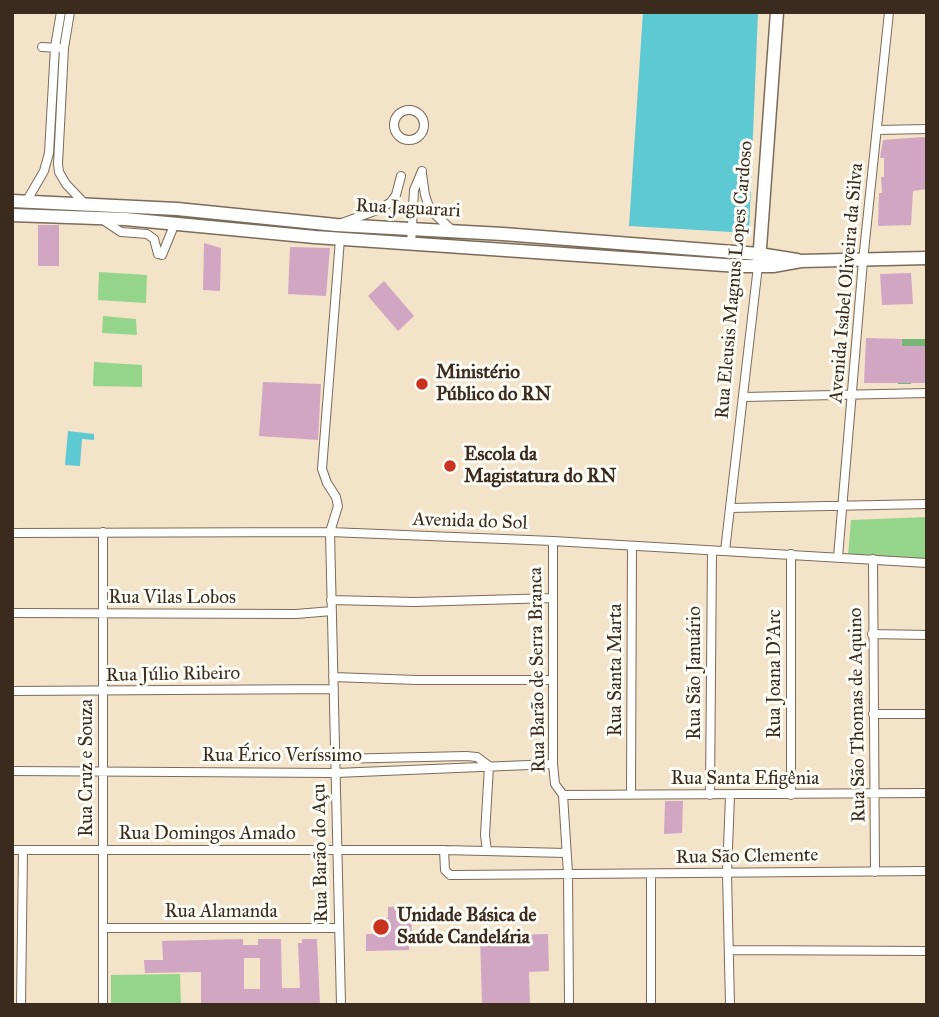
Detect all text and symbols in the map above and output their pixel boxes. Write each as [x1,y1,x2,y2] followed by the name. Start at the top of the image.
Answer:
[711,140,759,420] street label: Rua Eleusis Magnus Lopes Cardoso
[825,162,869,404] street label: Avenida Isabel Oliveira da Silva
[355,195,461,223] street label: Rua Jaguarari
[436,362,551,406] place label: Ministério Público do RN
[414,376,430,392] marker: Ministério Público do RN
[464,444,616,488] place label: Escola da Magistatura do RN
[442,458,458,474] marker: Escola da Magistatura do RN
[412,509,528,535] street label: Avenida do Sol
[525,567,551,773] street label: Rua Barão de Serra Branca
[108,587,236,609] street label: Rua Vilas Lobos
[605,604,627,736] street label: Rua Santa Marta
[684,606,706,740] street label: Rua São Januário
[845,607,871,823] street label: Rua São Thomas de Aquino
[764,609,786,739] street label: Rua Joana D'Arc
[106,662,240,688] street label: Rua Júlio Ribeiro
[76,699,98,837] street label: Rua Cruz e Souza
[202,745,362,767] street label: Rua Érico Veríssimo
[671,768,819,790] street label: Rua Santa Efigênia
[308,783,334,923] street label: Rua Barão do Açu
[118,823,296,845] street label: Rua Domingos Amado
[675,844,819,870] street label: Rua São Clemente
[164,901,278,923] street label: Rua Alamanda
[397,905,536,949] place label: Unidade Básica de Saúde Candelária
[371,917,391,937] marker: Unidade Básica de Saúde Candelária

